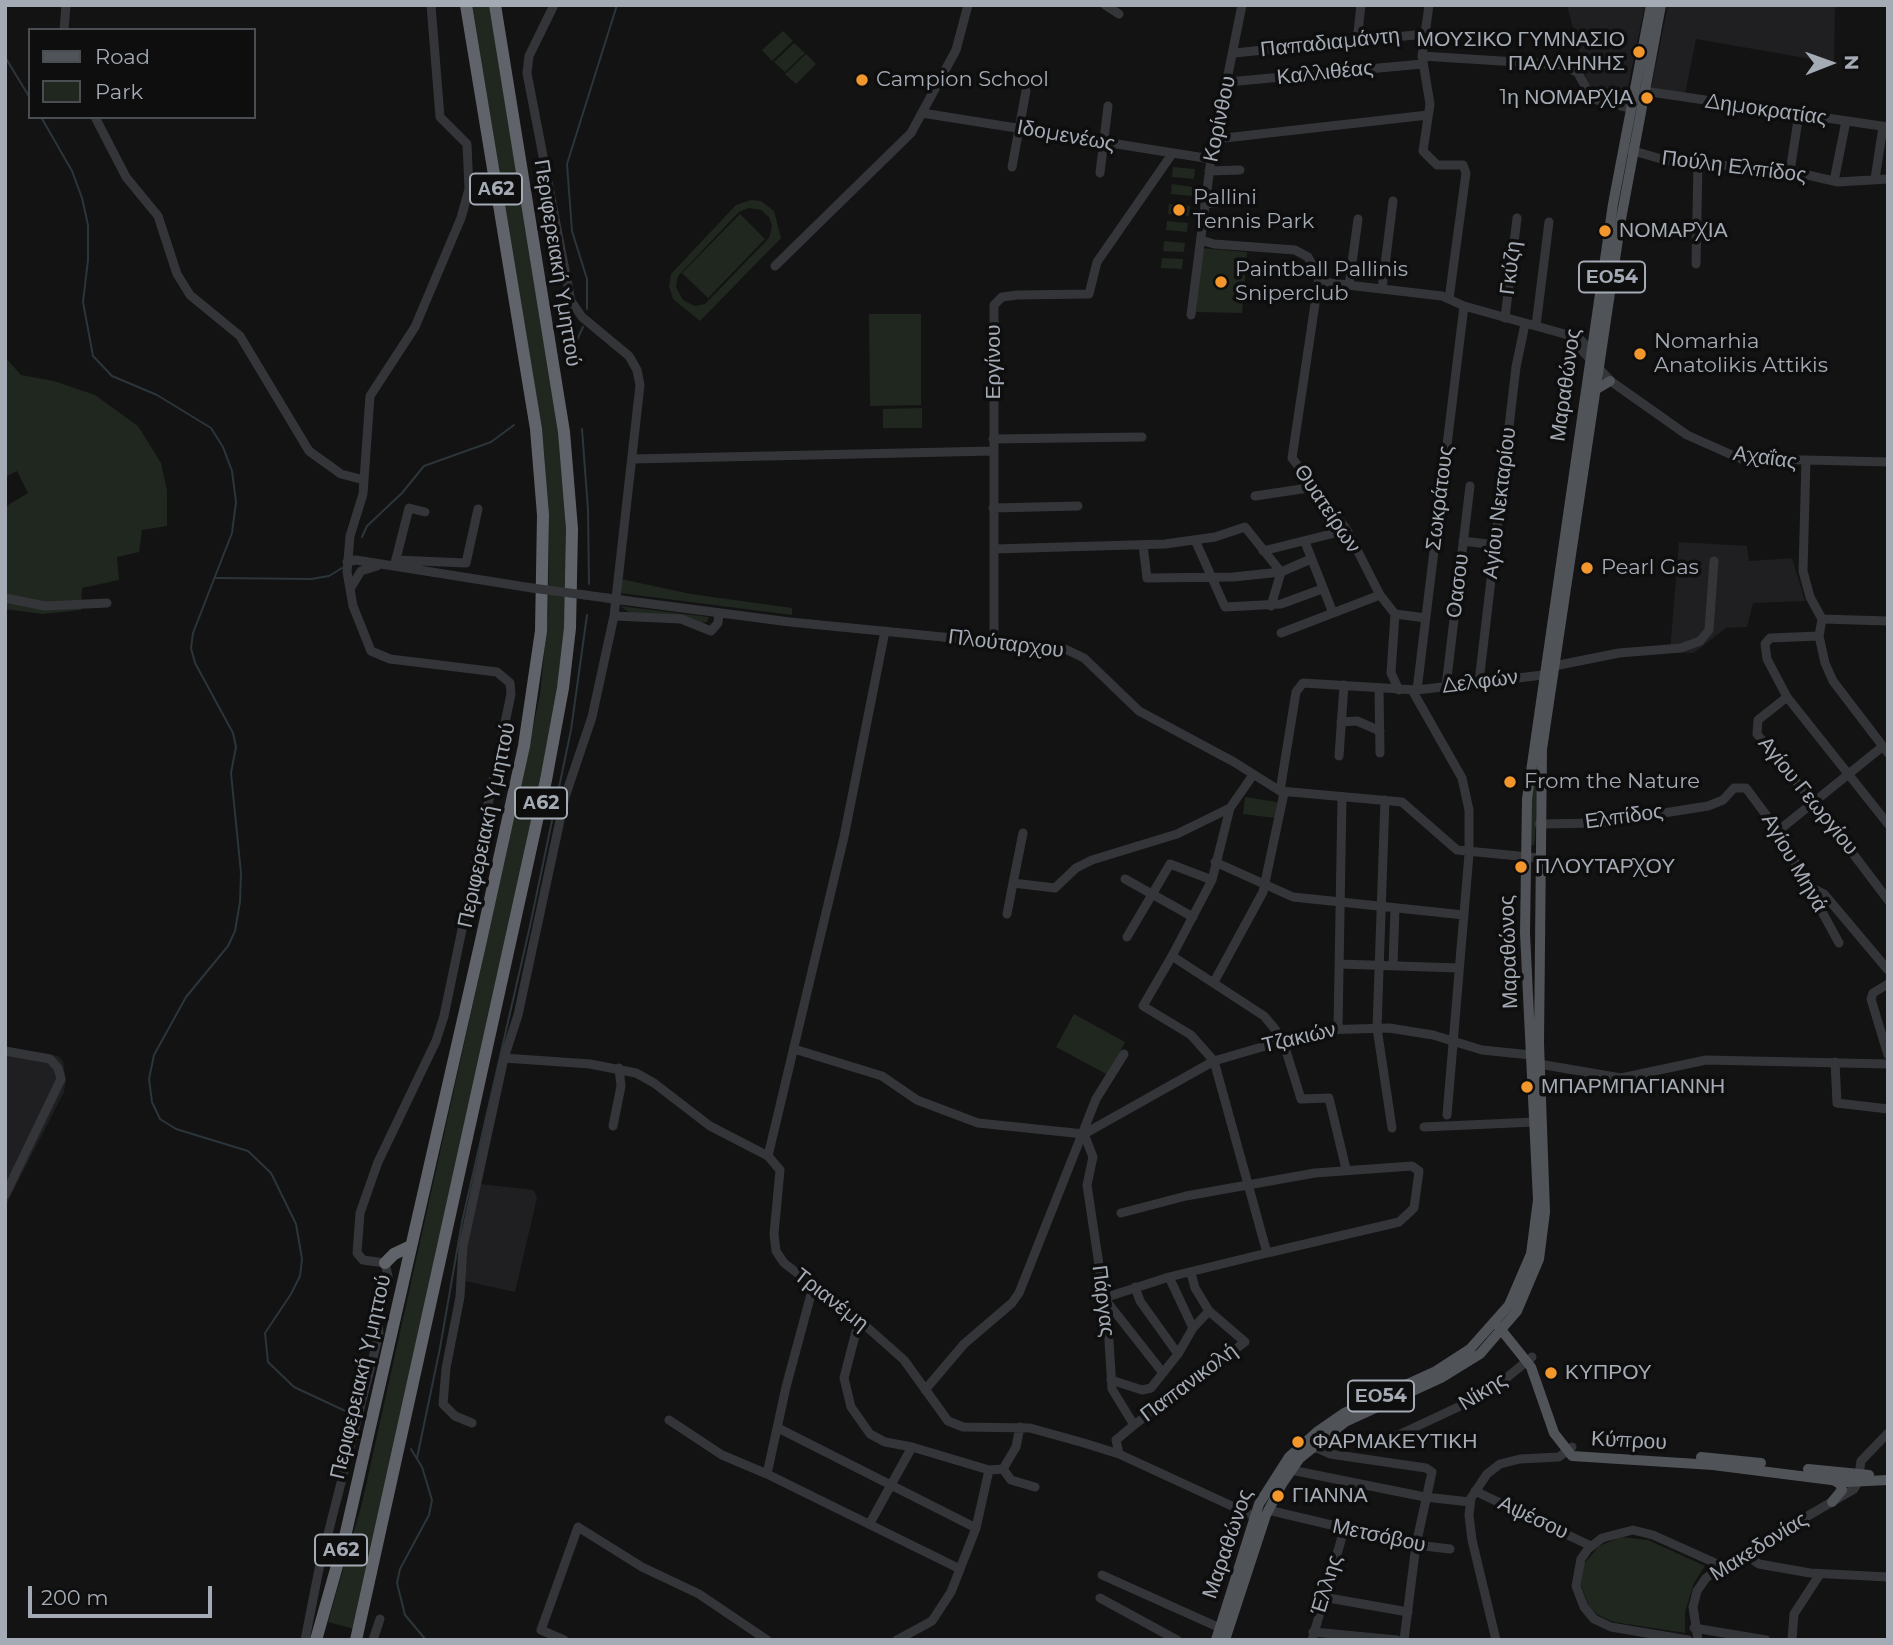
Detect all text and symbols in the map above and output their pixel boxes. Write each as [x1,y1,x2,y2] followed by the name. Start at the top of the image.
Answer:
[1259,23,1401,63] street label: Παπαδιαμάντη
[1416,27,1625,77] place label: ΜΟΥΣΙΚΟ ΓΥΜΝΑΣΙΟ ΠΑΛΛΗΝΗΣ
[28,28,256,119] legend
[1795,28,1865,98] north arrow
[95,44,150,69] text: Road
[1631,44,1647,60] marker: ΜΟΥΣΙΚΟ ΓΥΜΝΑΣΙΟ ΠΑΛΛΗΝΗΣ
[1276,55,1374,91] street label: Καλλιθέας
[1840,55,1863,70] text: N
[876,67,1049,93] place label: Campion School
[854,72,870,88] marker: Campion School
[1199,74,1241,164] street label: Κορίνθου
[95,79,143,104] text: Park
[1500,85,1633,111] place label: 1η ΝΟΜΑΡΧΙΑ
[1704,89,1828,131] street label: Δημοκρατίας
[1639,90,1655,106] marker: 1η ΝΟΜΑΡΧΙΑ
[1015,115,1117,157] street label: Ιδομενέως
[1660,146,1808,188] street label: Πούλη Ελπίδος
[528,158,586,368] street label: Περιφερειακή Υμηττού
[470,174,522,204] road number: Α62
[1193,185,1314,235] place label: Pallini Tennis Park
[1171,202,1187,218] marker: Pallini Tennis Park
[1619,218,1728,244] place label: ΝΟΜΑΡΧΙΑ
[1597,223,1613,239] marker: ΝΟΜΑΡΧΙΑ
[1495,240,1527,296] street label: Γκύζη
[1235,257,1408,307] place label: Paintball Pallinis Sniperclub
[1579,262,1645,292] road number: ΕΟ54
[1213,274,1229,290] marker: Paintball Pallinis Sniperclub
[981,325,1007,399] street label: Εργίνου
[1546,327,1586,443] street label: Μαραθώνος
[1654,329,1828,379] place label: Nomarhia Anatolikis Attikis
[1632,346,1648,362] marker: Nomarhia Anatolikis Attikis
[1478,426,1522,580] street label: Αγίου Νεκταρίου
[1731,441,1799,475] street label: Αχαΐας
[1421,444,1459,552] street label: Σωκράτους
[1288,460,1366,558] street label: Θυατείρων
[1442,552,1474,620] street label: Οασου
[1601,555,1699,581] place label: Pearl Gas
[1579,560,1595,576] marker: Pearl Gas
[947,624,1065,664] street label: Πλούταρχου
[1441,665,1519,699] street label: Δελφών
[453,720,521,930] street label: Περιφερειακή Υμηττού
[1753,732,1863,860] street label: Αγίου Γεωργίου
[1524,769,1700,795] place label: From the Nature
[1502,774,1518,790] marker: From the Nature
[515,788,567,818] road number: Α62
[1583,799,1665,835] street label: Ελπίδος
[1756,809,1832,917] street label: Αγίου Μηνά
[1535,854,1675,880] place label: ΠΛΟΥΤΑΡΧΟΥ
[1513,859,1529,875] marker: ΠΛΟΥΤΑΡΧΟΥ
[1494,895,1524,1009] street label: Μαραθώνος
[1260,1017,1338,1059] street label: Τζακιών
[1541,1074,1725,1100] place label: ΜΠΑΡΜΠΑΓΙΑΝΝΗ
[1519,1079,1535,1095] marker: ΜΠΑΡΜΠΑΓΙΑΝΝΗ
[789,1263,873,1337] street label: Τριανέμη
[1086,1264,1120,1338] street label: Πάργας
[325,1272,397,1482] street label: Περιφερειακή Υμηττού
[1136,1338,1242,1428] street label: Παπανικολή
[1565,1360,1652,1386] place label: ΚΥΠΡΟΥ
[1543,1365,1559,1381] marker: ΚΥΠΡΟΥ
[1454,1368,1512,1416] street label: Νίκης
[1348,1380,1414,1412] road number: ΕΟ54
[1591,1426,1667,1456] street label: Κύπρου
[1312,1429,1478,1455] place label: ΦΑΡΜΑΚΕΥΤΙΚΗ
[1290,1434,1306,1450] marker: ΦΑΡΜΑΚΕΥΤΙΚΗ
[1292,1483,1368,1509] place label: ΓΙΑΝΝΑ
[1198,1486,1258,1602] street label: Μαραθώνος
[1270,1488,1286,1504] marker: ΓΙΑΝΝΑ
[1494,1491,1572,1545] street label: Αψέσου
[1706,1507,1812,1587] street label: Μακεδονίας
[1330,1514,1428,1558] street label: Μετσόβου
[315,1534,367,1566] road number: Α62
[1306,1552,1348,1618] street label: Έλλης
[32,1572,215,1616] scale bar
[41,1585,108,1610] text: 200 m

